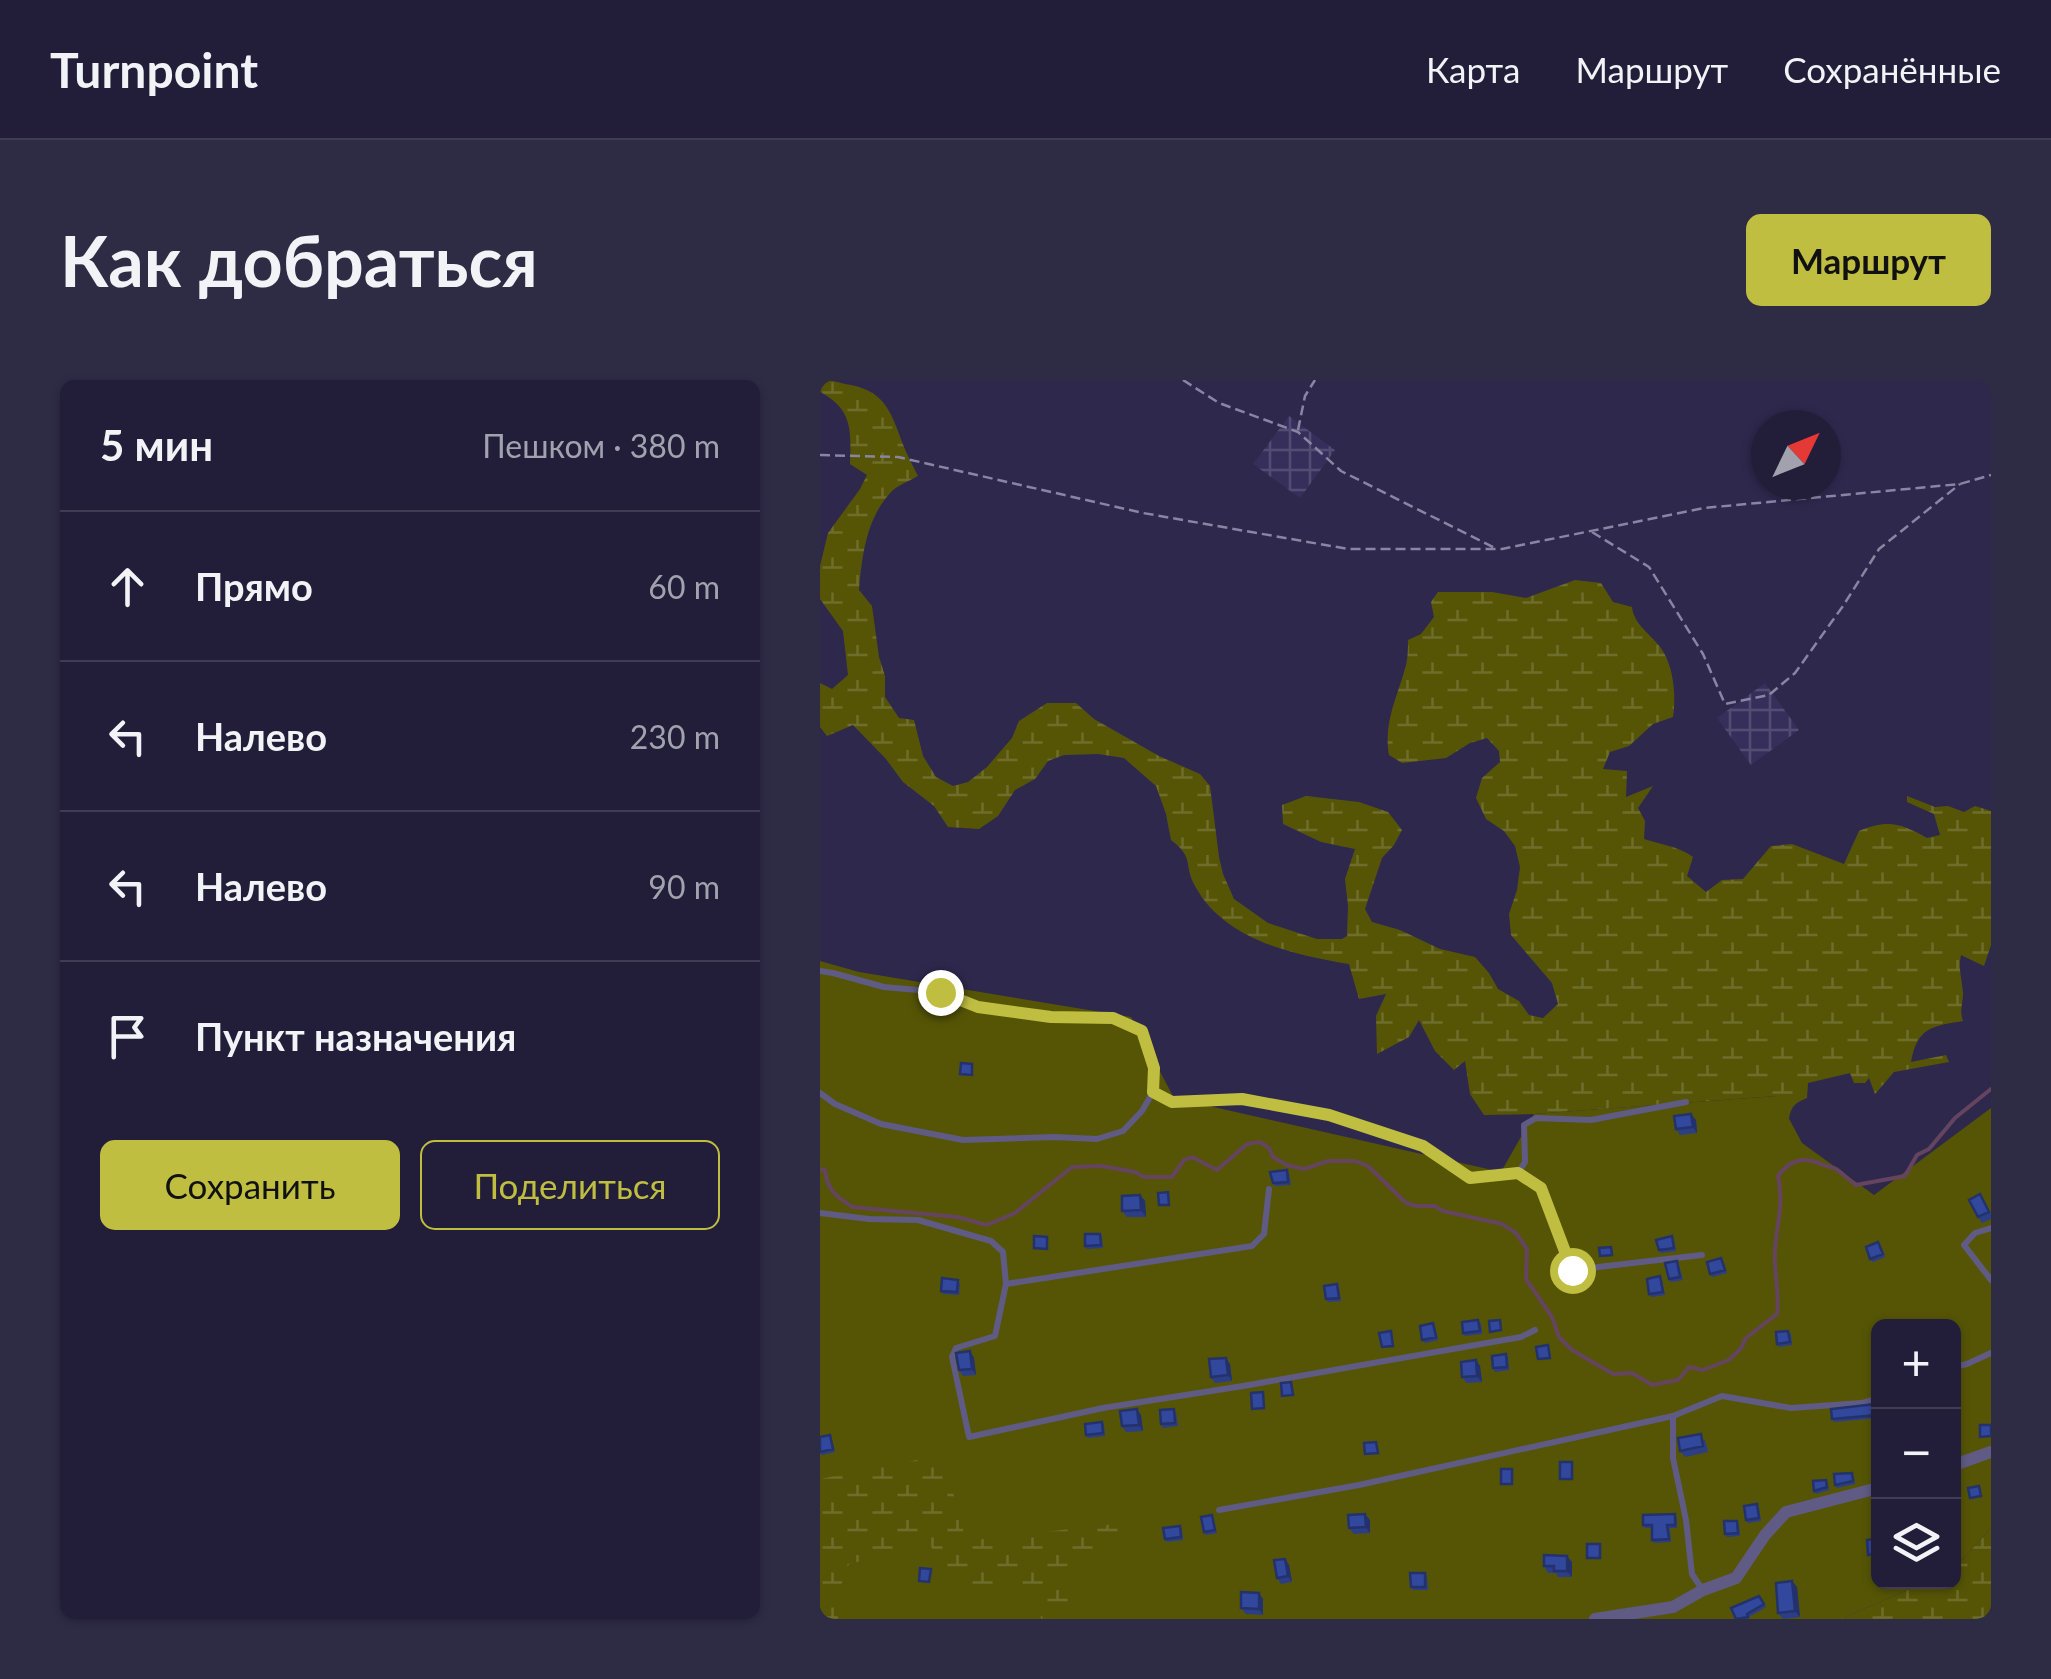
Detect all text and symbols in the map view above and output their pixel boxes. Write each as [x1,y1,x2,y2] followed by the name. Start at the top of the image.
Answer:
[50,41,258,98] text: Turnpoint
[1426,48,1521,90] text: Карта
[1576,48,1728,90] text: Маршрут
[1783,48,2001,90] text: Сохранённые
[1746,214,1991,306] button: Маршрут
[60,218,538,302] text: Как добраться
[1751,410,1841,500] north arrow
[100,420,213,470] text: 5 мин
[482,426,720,465] text: Пешком · 380 m
[100,559,155,614] icon: ahead
[195,563,313,609] text: Прямо
[648,567,720,606] text: 60 m
[100,709,155,764] icon: left
[195,713,327,759] text: Налево
[630,717,720,756] text: 230 m
[100,859,155,914] icon: left
[195,863,327,909] text: Налево
[648,867,720,906] text: 90 m
[918,970,964,1016] route end
[100,1009,155,1064] icon: arrive
[195,1013,516,1059] text: Пункт назначения
[100,1140,400,1230] button: Сохранить
[420,1140,720,1230] button: Поделиться
[1550,1248,1596,1294] route start
[1871,1319,1961,1589] map controls
[1871,1319,1961,1409] button: +
[1871,1409,1961,1499] button: −
[1871,1499,1961,1589] button: layers

